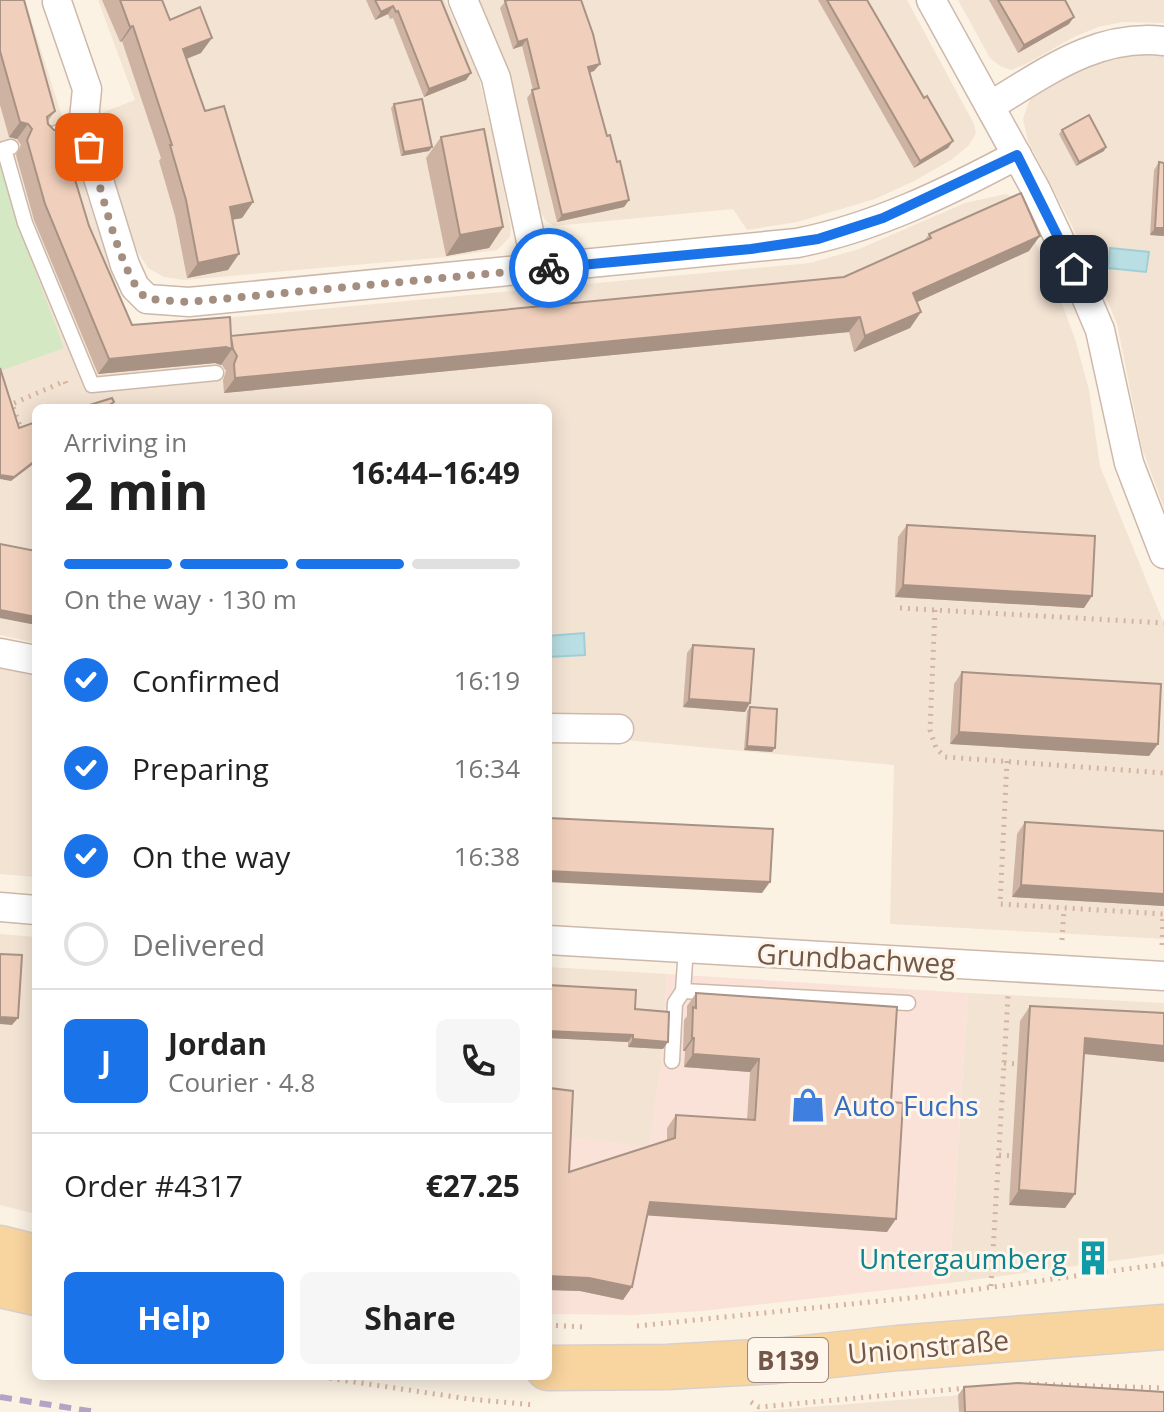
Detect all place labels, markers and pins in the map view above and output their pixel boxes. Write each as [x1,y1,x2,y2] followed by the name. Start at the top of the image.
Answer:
[55,113,123,181] pin
[1040,235,1108,303] pin
[789,1086,827,1124] shop icon: Auto Fuchs
[834,1086,979,1124] place label: Auto Fuchs
[859,1239,1067,1277] place label: Untergaumberg
[1074,1239,1112,1277] building icon: Untergaumberg

